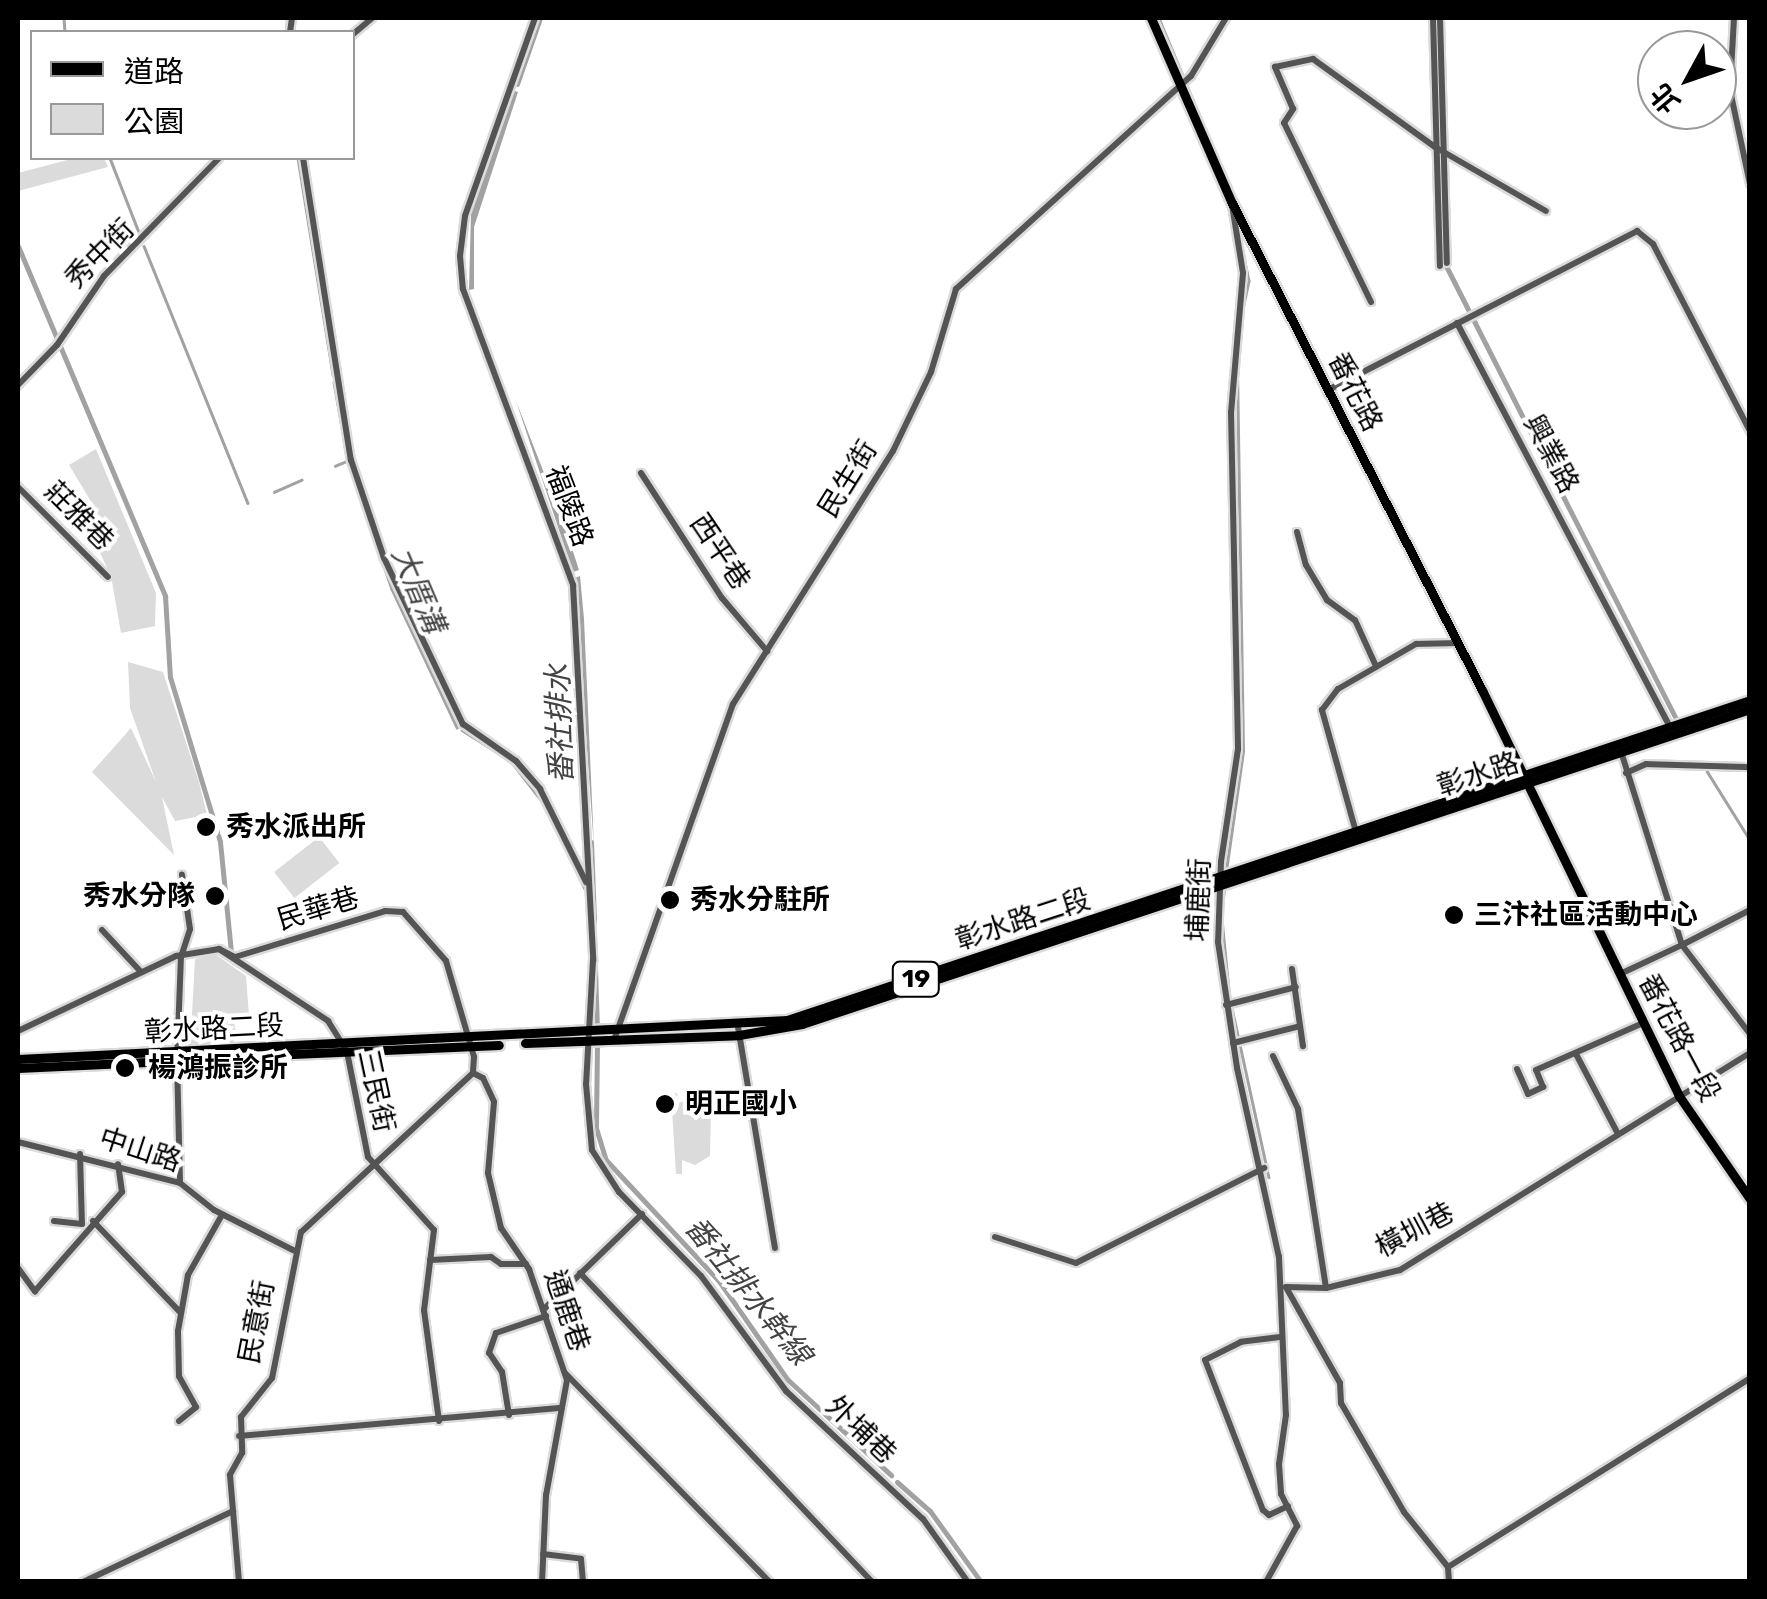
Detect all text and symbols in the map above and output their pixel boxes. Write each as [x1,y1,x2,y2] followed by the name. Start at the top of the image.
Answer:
[30,30,355,160] legend
[1637,30,1737,130] north arrow
[124,54,184,90] text: 道路
[1644,77,1687,120] text: 北
[124,104,184,140] text: 公園
[58,212,142,296] street label: 秀中街
[1321,347,1389,437] street label: 番花路
[1516,409,1586,499] street label: 興業路
[811,434,885,524] street label: 民生街
[538,461,600,551] street label: 福陵路
[37,474,121,558] street label: 莊雅巷
[683,508,757,596] street label: 西平巷
[384,542,452,638] water label: 大厝溝
[540,663,580,785] water label: 番社排水
[1433,746,1523,804] street label: 彰水路
[226,810,366,844] place label: 秀水派出所
[195,816,217,838] marker: 秀水派出所
[1181,857,1217,943] street label: 埔鹿街
[83,879,195,913] place label: 秀水分隊
[273,881,363,937] street label: 民華巷
[951,882,1095,958] street label: 彰水路二段
[690,883,830,917] place label: 秀水分駐所
[204,885,226,907] marker: 秀水分隊
[659,889,681,911] marker: 秀水分駐所
[1474,898,1698,932] place label: 三汴社區活動中心
[1443,904,1465,926] marker: 三汴社區活動中心
[891,959,941,999] road number: 19
[1631,968,1727,1108] street label: 番花路一段
[143,1009,285,1049] street label: 彰水路二段
[351,1046,401,1136] street label: 三民街
[148,1051,288,1085] place label: 楊鴻振診所
[112,1055,138,1081] marker: 楊鴻振診所
[685,1087,797,1121] place label: 明正國小
[654,1093,676,1115] marker: 明正國小
[95,1121,185,1179] street label: 中山路
[1370,1195,1460,1265] street label: 橫圳巷
[677,1210,819,1372] water label: 番社排水幹線
[537,1266,597,1356] street label: 通鹿巷
[232,1278,282,1366] street label: 民意街
[819,1389,903,1471] street label: 外埔巷

